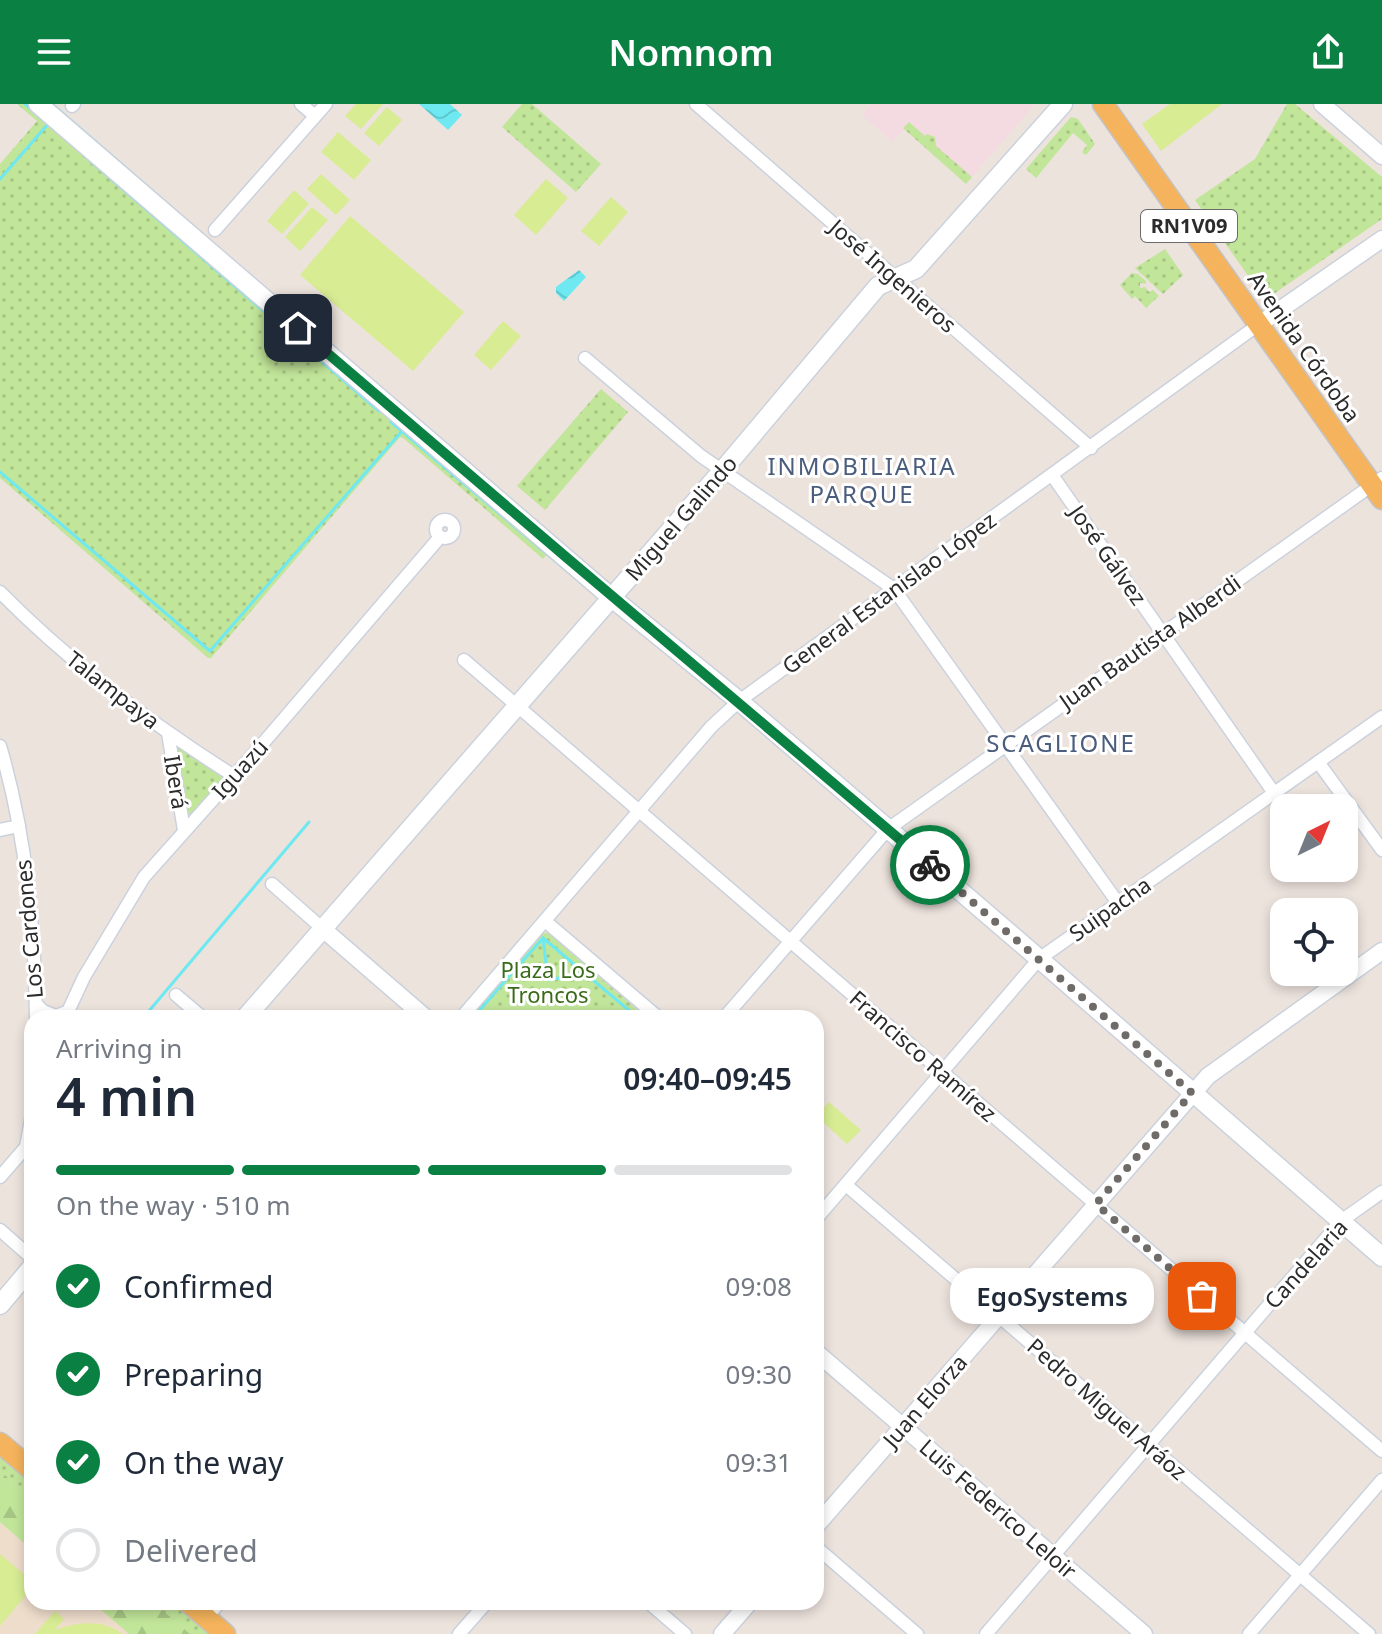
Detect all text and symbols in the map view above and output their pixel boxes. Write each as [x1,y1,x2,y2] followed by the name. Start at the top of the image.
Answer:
[608,28,774,77] text: Nomnom
[32,30,76,74] icon: menu
[1306,30,1350,74] icon: share
[822,210,964,339] street label: José Ingenieros
[1141,210,1237,242] road number: RN1V09
[1242,265,1368,428] street label: Avenida Córdoba
[264,294,332,362] pin
[276,306,320,350] icon: home
[618,448,743,586] street label: Miguel Galindo
[767,449,957,510] district label: INMOBILIARIA PARQUE
[1062,497,1154,610] street label: José Gálvez
[775,504,1001,680] street label: General Estanislao López
[1051,567,1246,716] street label: Juan Bautista Alberdi
[61,643,167,735] street label: Talampaya
[986,726,1136,759] district label: SCAGLIONE
[204,732,274,805] street label: Iguazú
[158,753,196,811] street label: Iberá
[1270,794,1358,882] north arrow
[1270,794,1358,986] map controls
[890,825,970,905] courier
[908,843,952,887] icon: bike
[7,858,49,1000] street label: Los Cardones
[1062,869,1156,947] street label: Suipacha
[1270,898,1358,986] button: locate
[500,954,596,1009] park label: Plaza Los Troncos
[844,983,1004,1128] street label: Francisco Ramírez
[56,1030,182,1066] text: Arriving in
[623,1058,792,1099] text: 09:40–09:45
[56,1060,197,1131] text: 4 min
[56,1187,290,1223] text: On the way · 510 m
[1257,1212,1354,1315] street label: Candelaria
[1168,1262,1236,1330] pin
[56,1264,100,1308] icon: check
[124,1266,274,1307] text: Confirmed
[726,1268,792,1304] text: 09:08
[950,1268,1154,1324] callout: EgoSystems
[1180,1274,1224,1318] icon: bag
[976,1278,1128,1314] text: EgoSystems
[1022,1331,1194,1486] street label: Pedro Miguel Aráoz
[874,1347,973,1455] street label: Juan Elorza
[56,1352,100,1396] icon: check
[124,1354,263,1395] text: Preparing
[726,1356,792,1392] text: 09:30
[914,1432,1084,1585] street label: Luis Federico Leloir
[56,1440,100,1484] icon: check
[124,1442,284,1483] text: On the way
[726,1444,792,1480] text: 09:31
[124,1530,258,1571] text: Delivered

